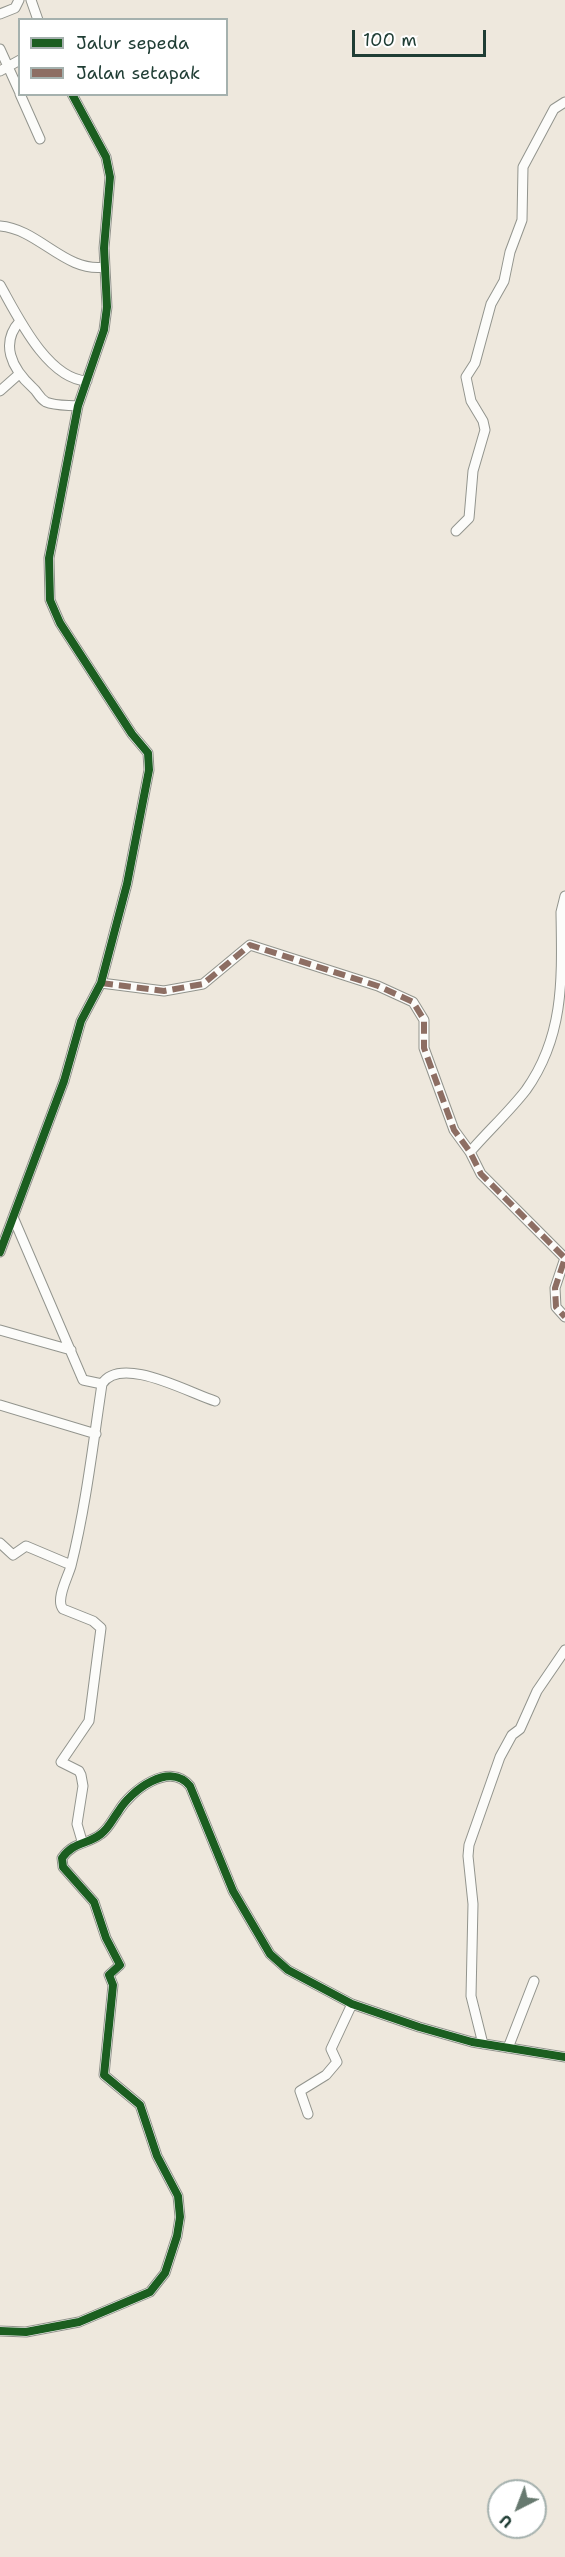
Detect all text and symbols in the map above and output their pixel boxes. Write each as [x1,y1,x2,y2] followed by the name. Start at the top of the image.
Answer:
[18,18,228,96] legend
[355,18,488,56] scale bar
[363,28,417,52] text: 100 m
[76,31,189,55] text: Jalur sepeda
[76,61,200,85] text: Jalan setapak
[487,2479,547,2539] north arrow
[495,2510,517,2533] text: U

